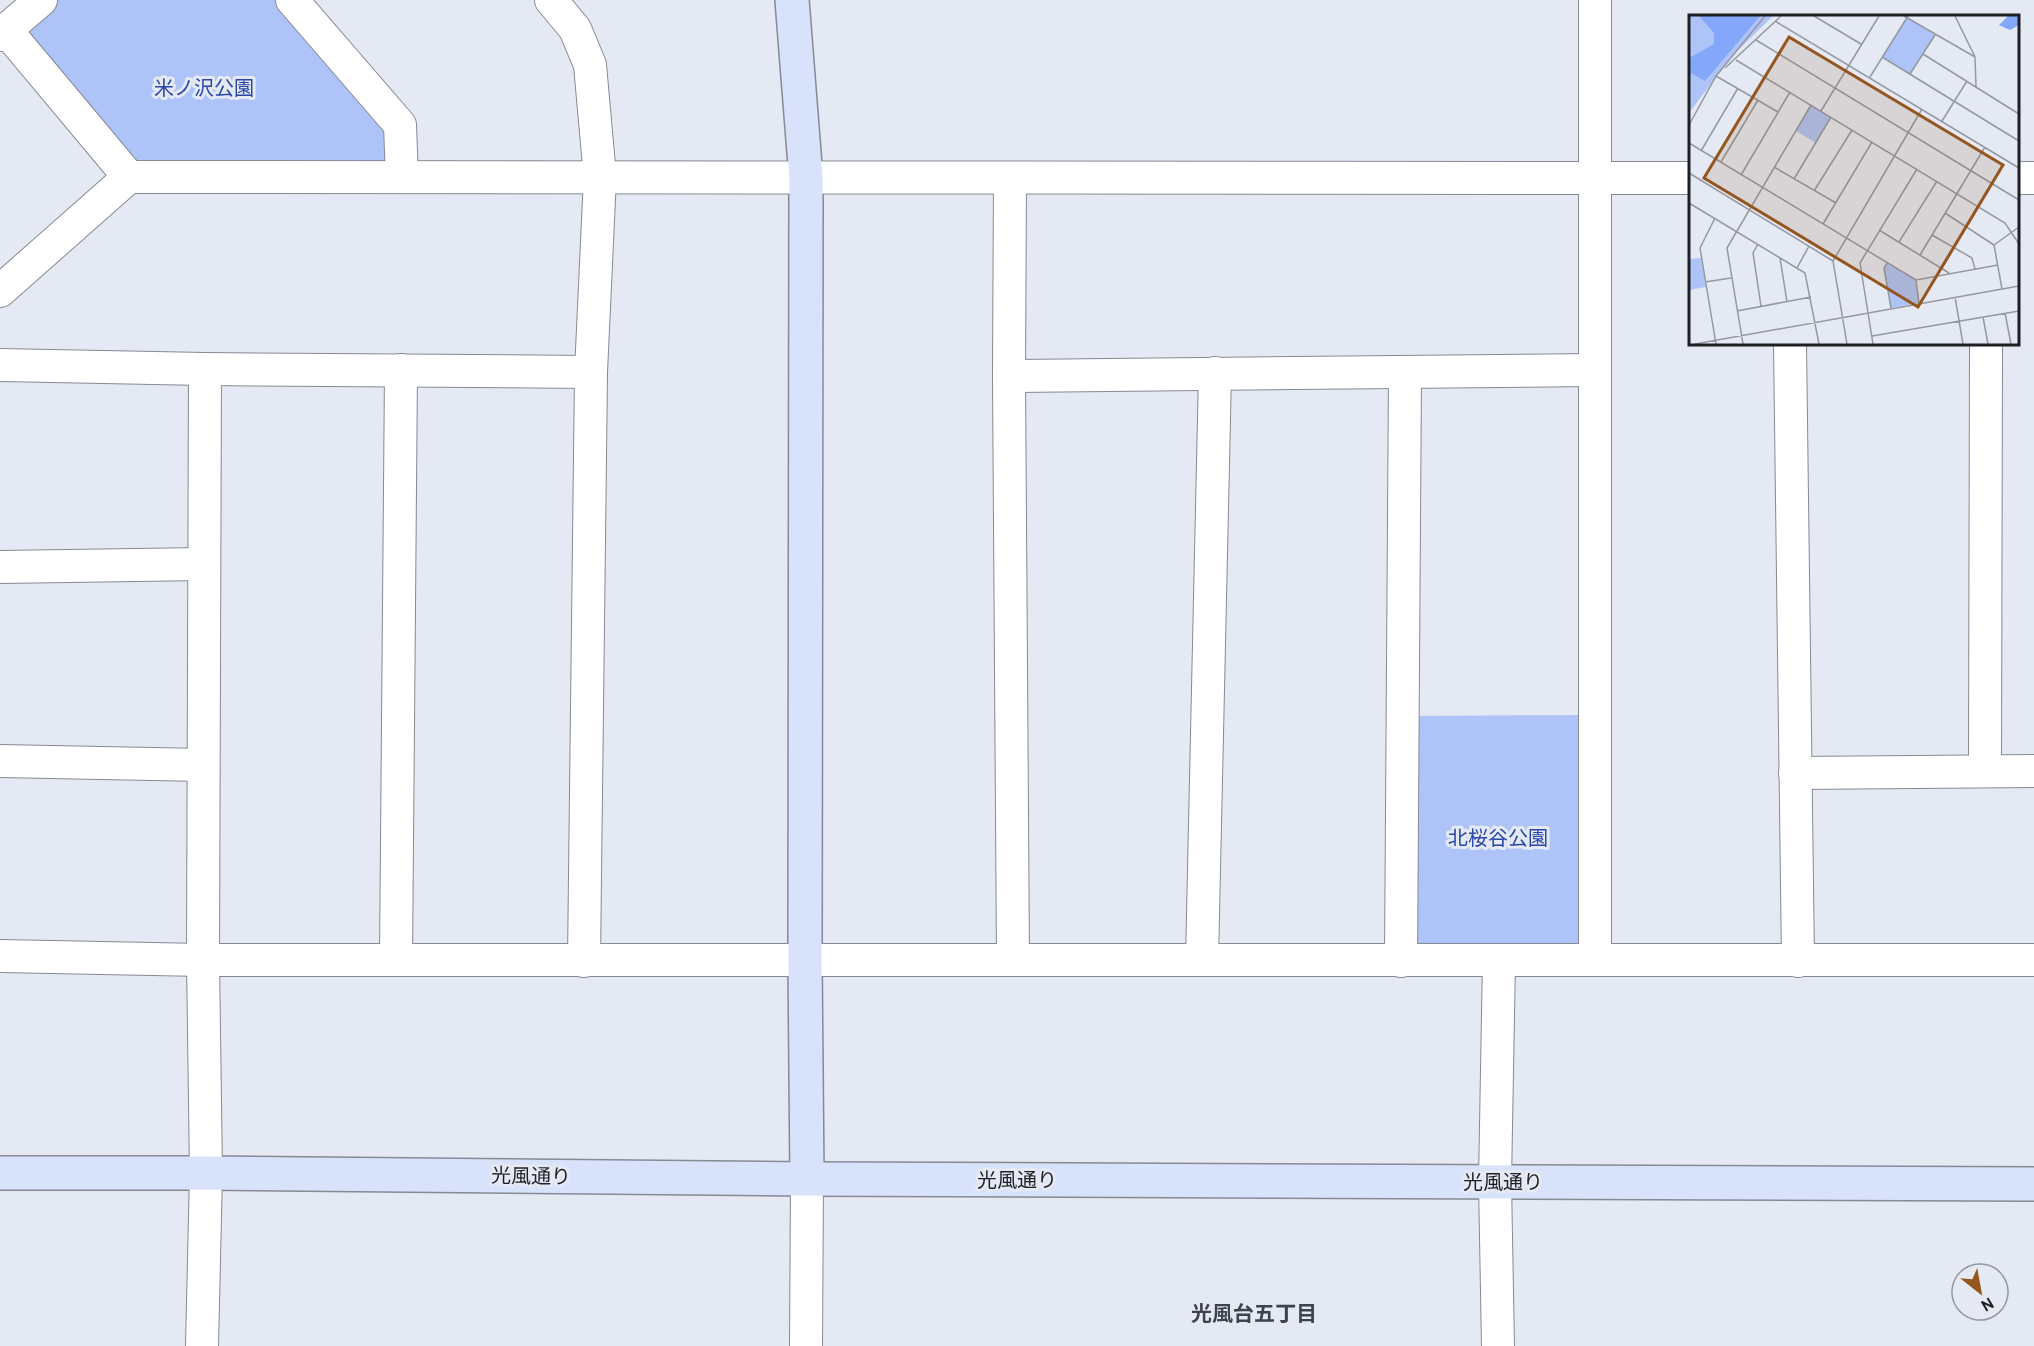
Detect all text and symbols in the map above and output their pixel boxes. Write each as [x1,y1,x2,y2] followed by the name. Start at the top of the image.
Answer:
[1689,15,2019,345] inset map
[154,77,254,103] park label: 米ノ沢公園
[1448,827,1548,853] park label: 北桜谷公園
[491,1164,571,1192] street label: 光風通り
[977,1169,1057,1195] street label: 光風通り
[1463,1171,1543,1197] street label: 光風通り
[1950,1262,2010,1322] north arrow
[1977,1292,1997,1315] text: N
[1191,1302,1317,1329] district label: 光風台五丁目

